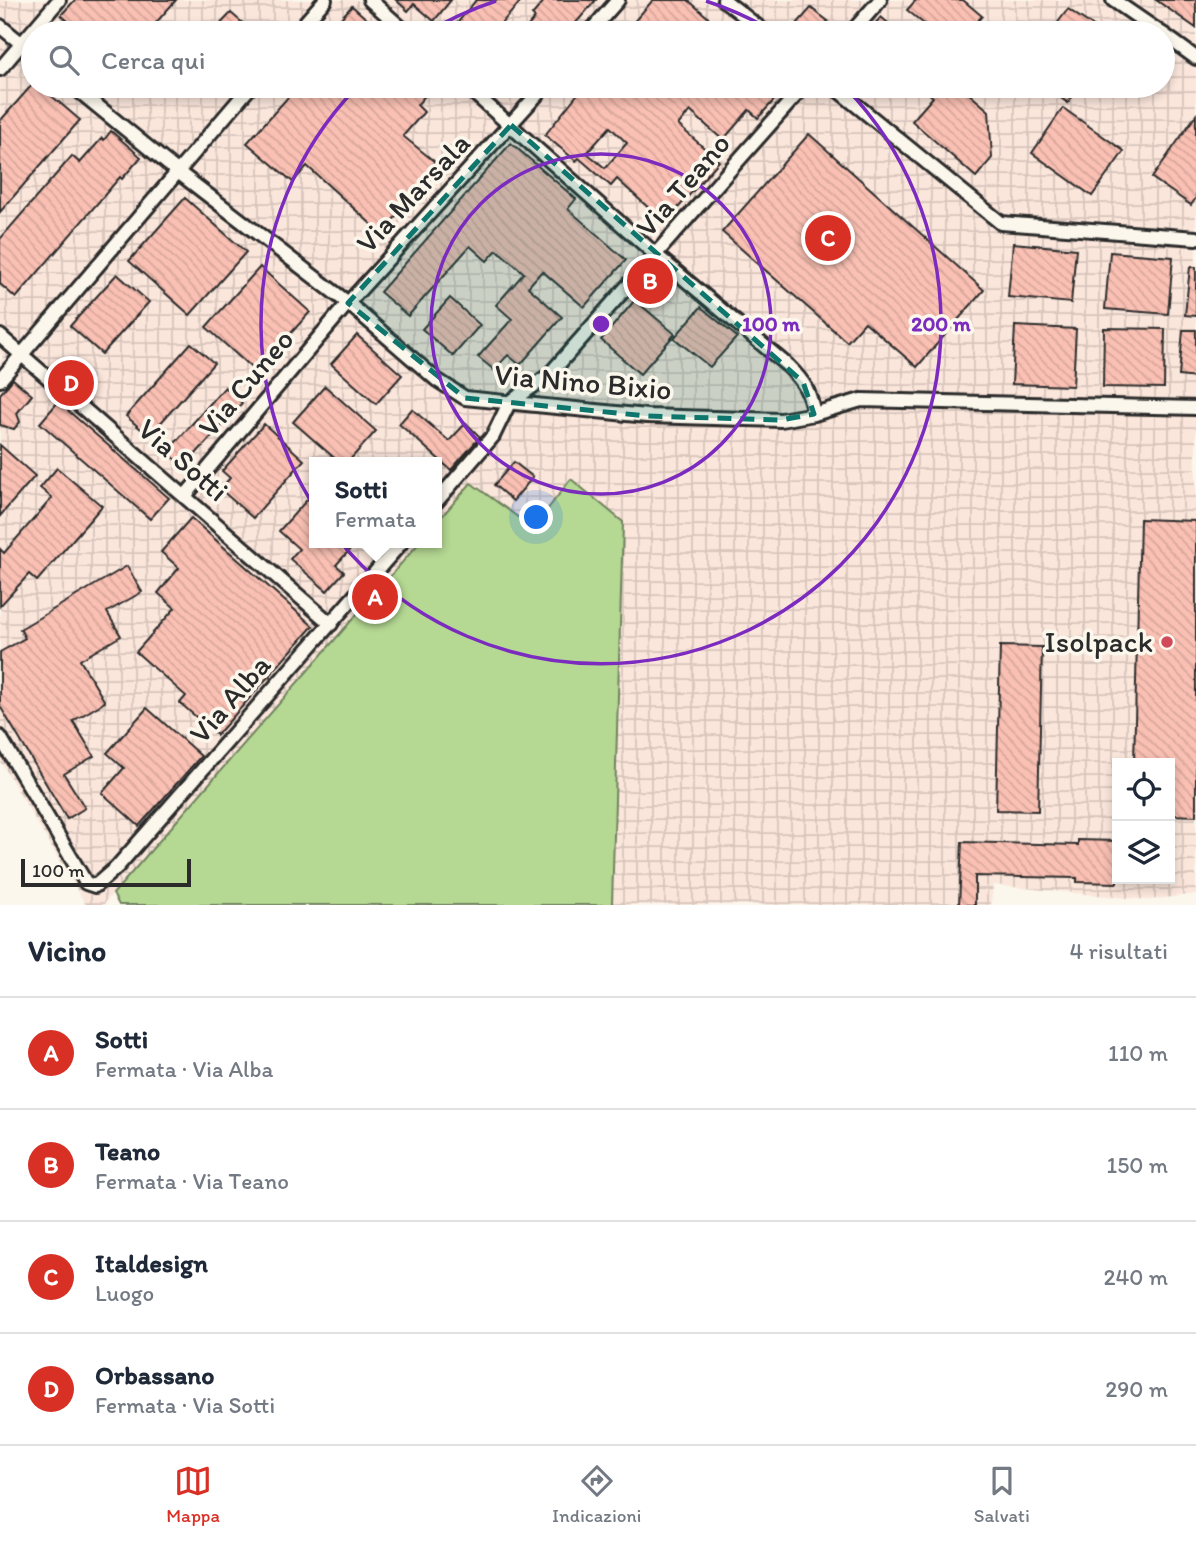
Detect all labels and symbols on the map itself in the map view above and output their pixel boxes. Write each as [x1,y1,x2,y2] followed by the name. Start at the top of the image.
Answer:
[348,125,478,260] street label: Via Marsala
[627,125,738,244] street label: Via Teano
[805,212,851,264] pin: C
[627,255,673,307] pin: B
[742,311,800,336] text: 100 m
[911,311,971,336] text: 200 m
[589,312,613,336] centre of rings
[190,321,301,444] street label: Via Cuneo
[493,355,673,408] street label: Via Nino Bixio
[48,357,94,409] pin: D
[130,410,236,509] street label: Via Sotti
[519,500,553,534] your location
[352,571,398,623] pin: A
[1045,623,1153,660] place label: Isolpack
[1159,634,1175,650] marker: Isolpack
[181,646,279,751] street label: Via Alba
[21,856,191,888] scale bar

